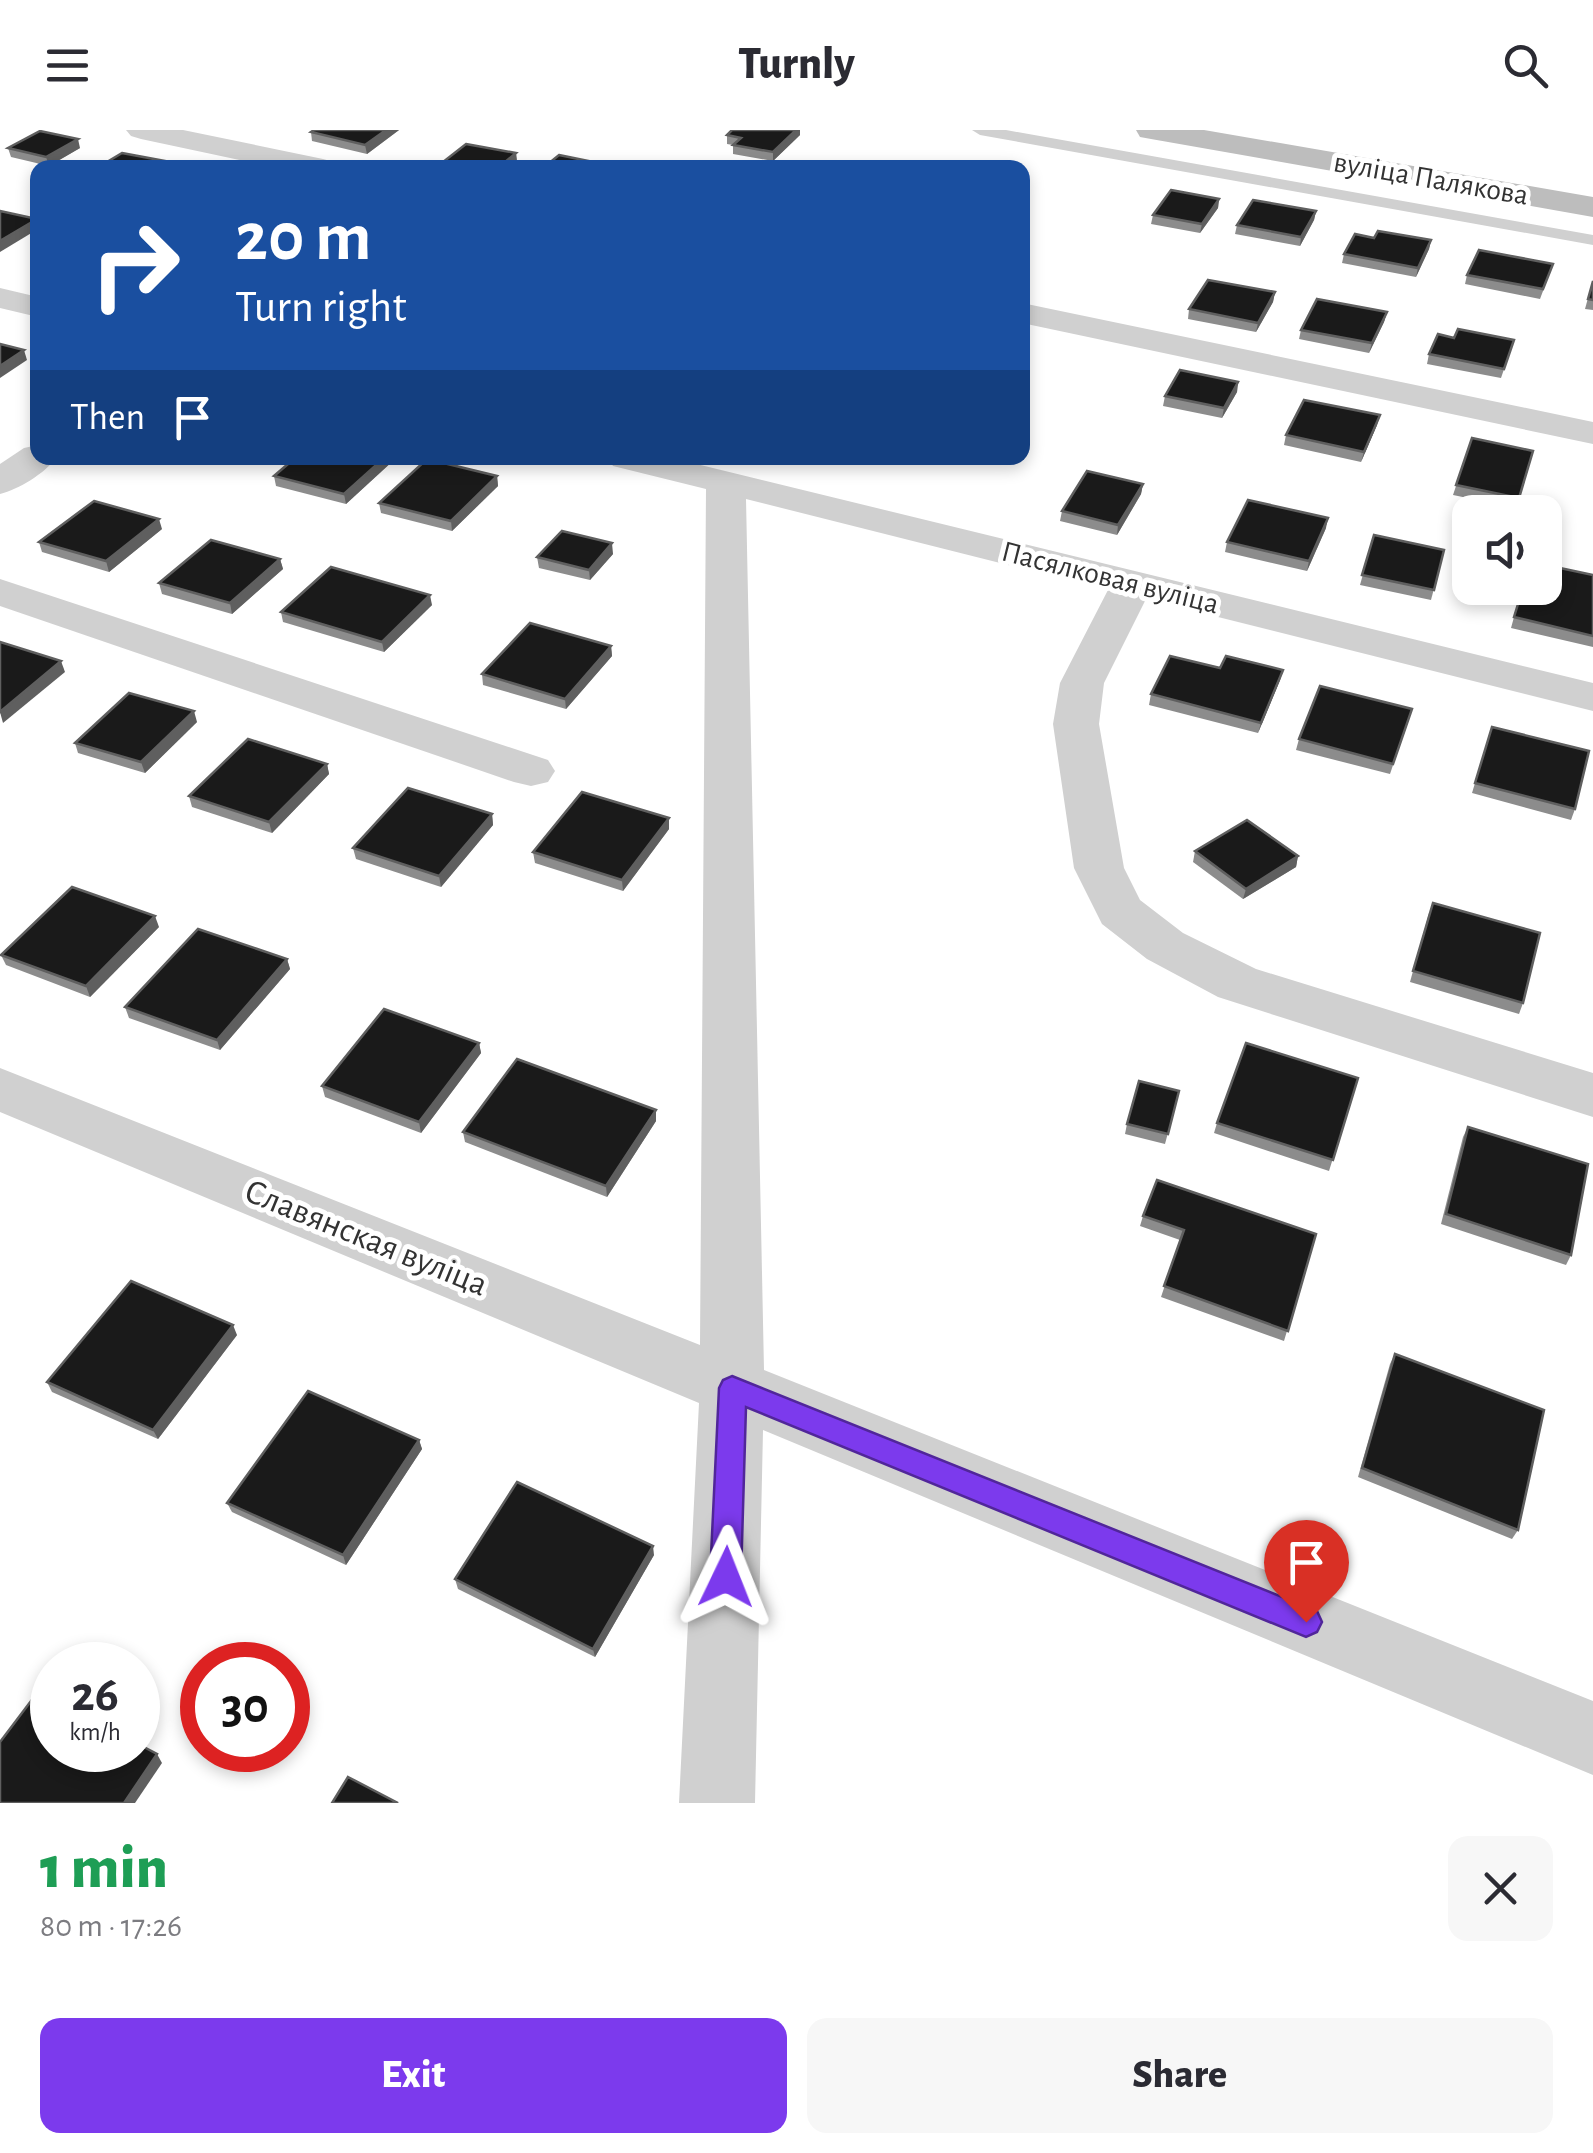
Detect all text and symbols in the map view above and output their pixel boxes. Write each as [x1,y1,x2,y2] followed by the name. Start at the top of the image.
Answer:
[40,38,95,93] icon: menu
[1498,38,1553,93] icon: search
[738,42,855,87] text: Turnly
[1331,147,1531,211] street label: вуліца Палякова
[70,200,200,330] icon: right
[235,203,372,273] text: 20 m
[235,285,407,330] text: Turn right
[165,390,220,445] icon: arrive
[70,399,145,437] text: Then
[1452,495,1562,605] map controls
[1452,495,1562,605] button: sound
[998,536,1222,620] street label: Пасялковая вуліца
[240,1173,492,1303] street label: Славянская вуліца
[1264,1520,1349,1623] pin
[674,1525,778,1629] position arrow
[1279,1535,1334,1590] icon: arrive
[180,1642,310,1772] speed limit sign: 30
[71,1670,119,1720] text: 26
[69,1720,121,1745] text: km/h
[1448,1836,1553,1941] button: close
[40,1839,168,1899] text: 1 min
[40,1910,182,1942] text: 80 m · 17:26
[40,2018,787,2133] button: Exit
[807,2018,1553,2133] button: Share

